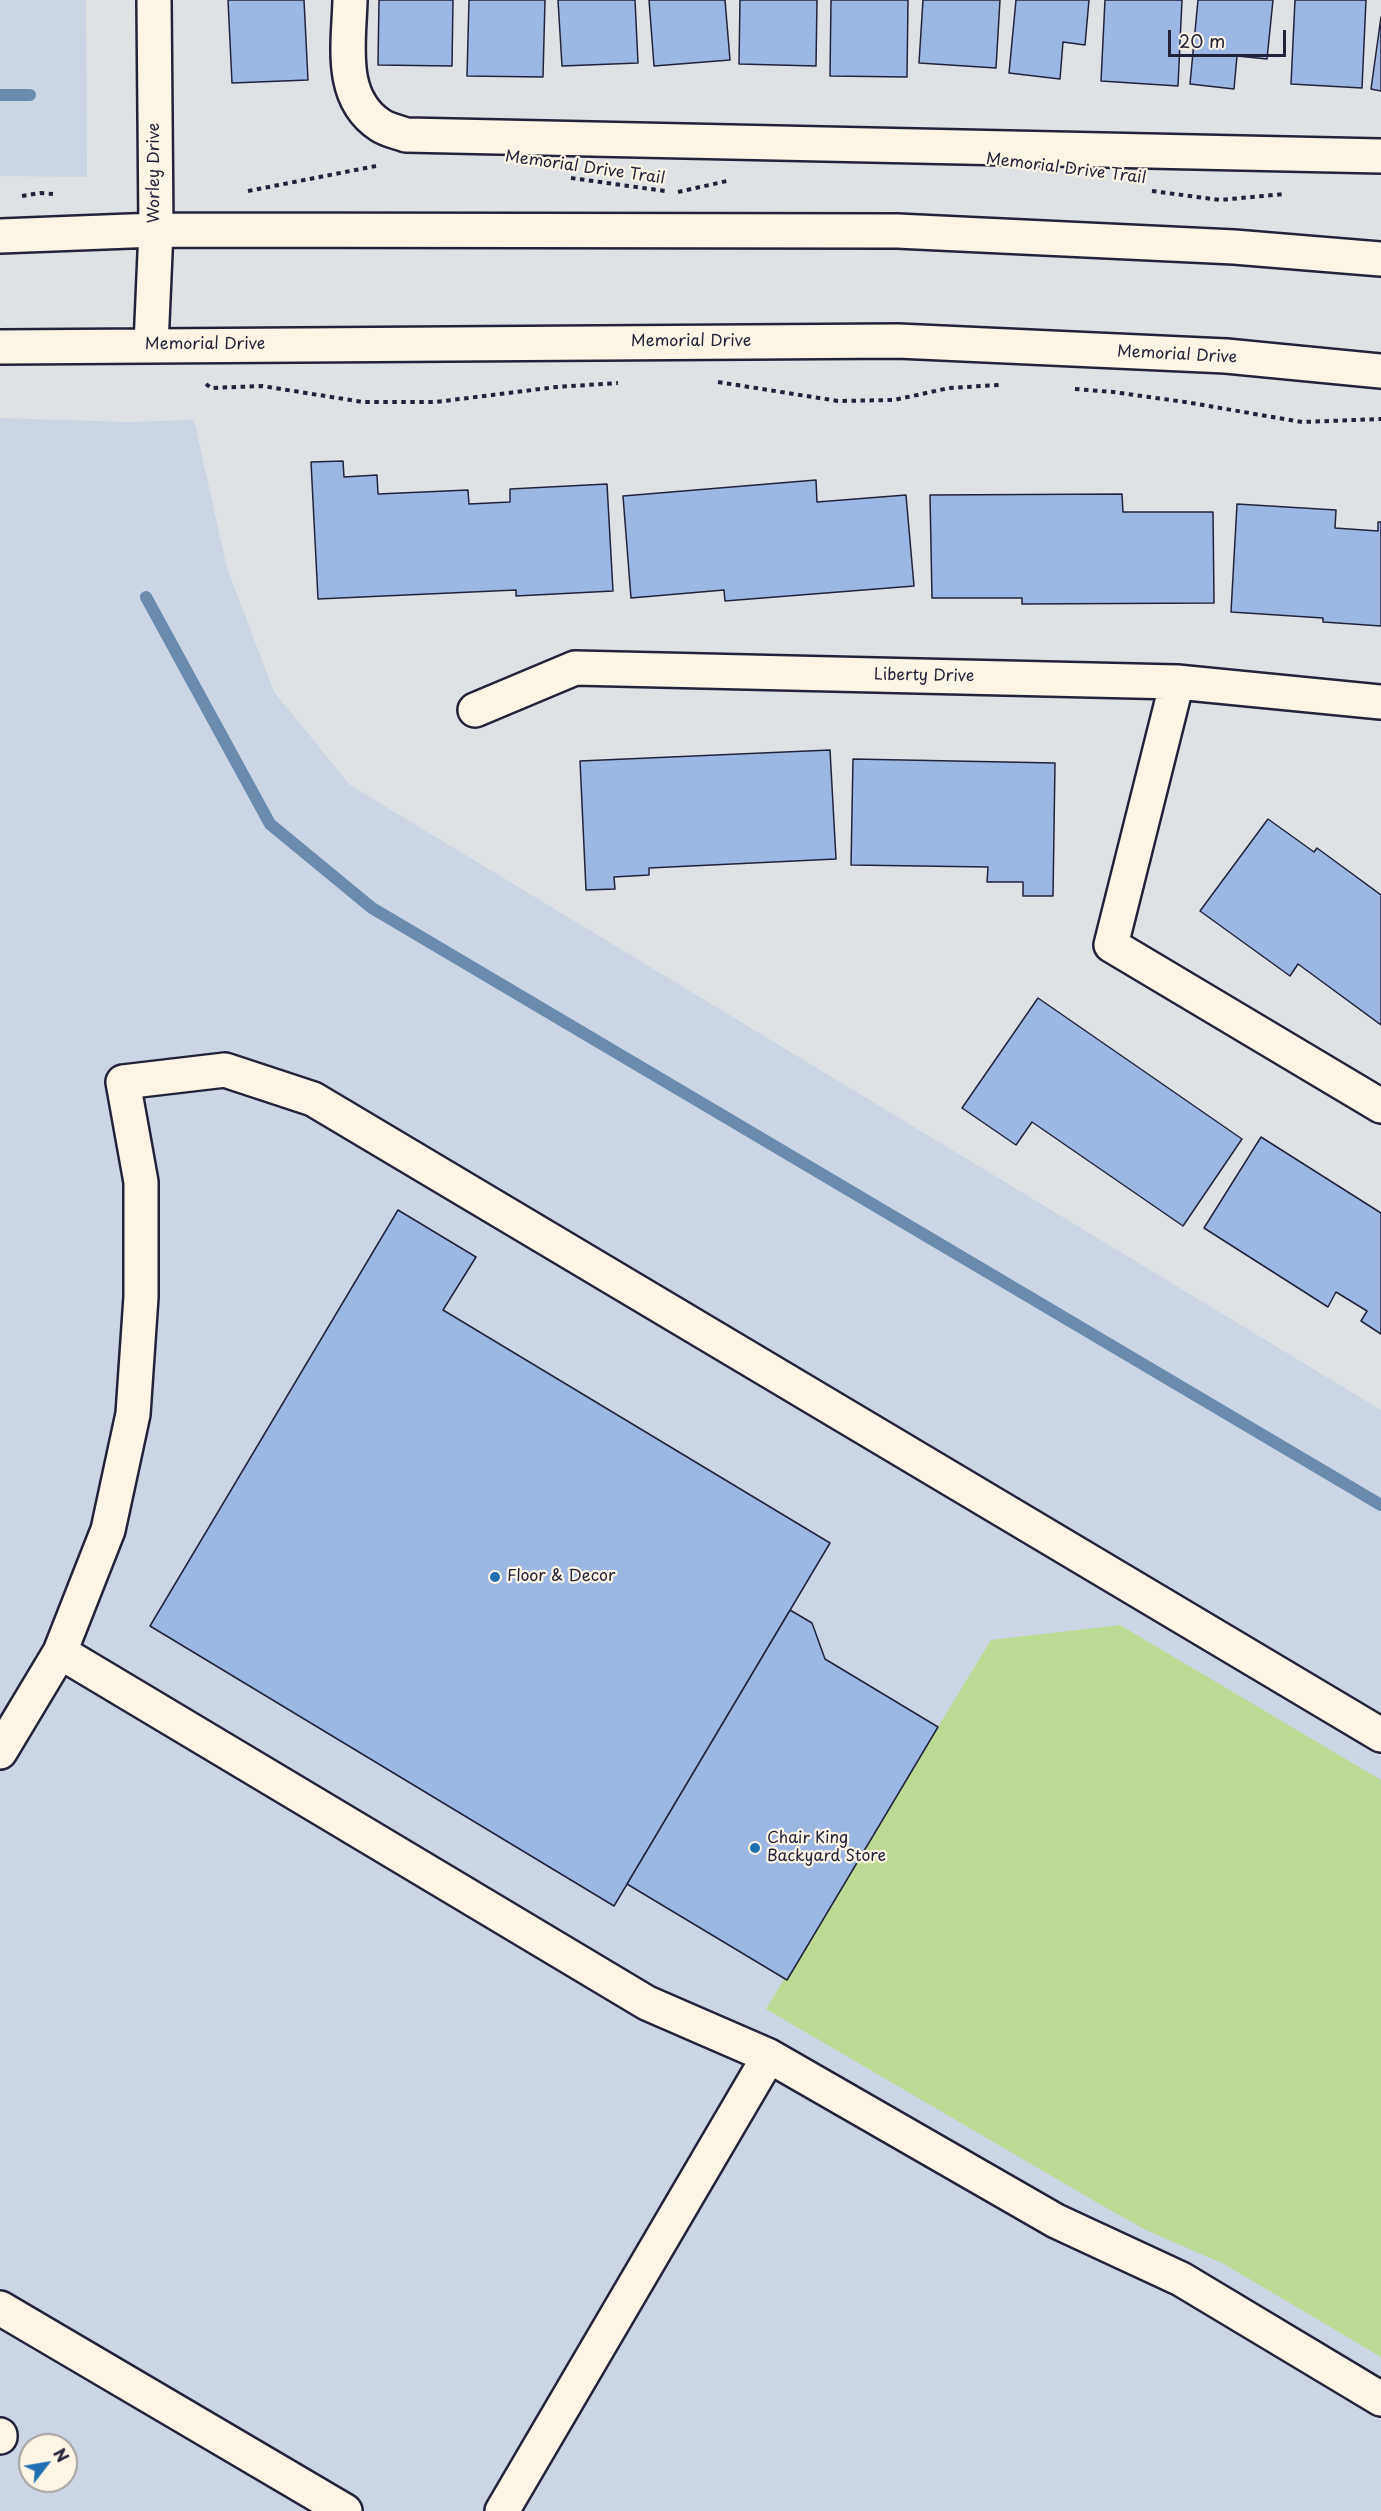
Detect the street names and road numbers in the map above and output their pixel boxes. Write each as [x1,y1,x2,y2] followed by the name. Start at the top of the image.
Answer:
[145,123,165,223] street label: Worley Drive
[504,147,666,189] street label: Memorial Drive Trail
[985,150,1147,188] street label: Memorial Drive Trail
[631,332,751,352] street label: Memorial Drive
[145,335,265,355] street label: Memorial Drive
[1116,342,1238,368] street label: Memorial Drive
[874,666,974,686] street label: Liberty Drive

